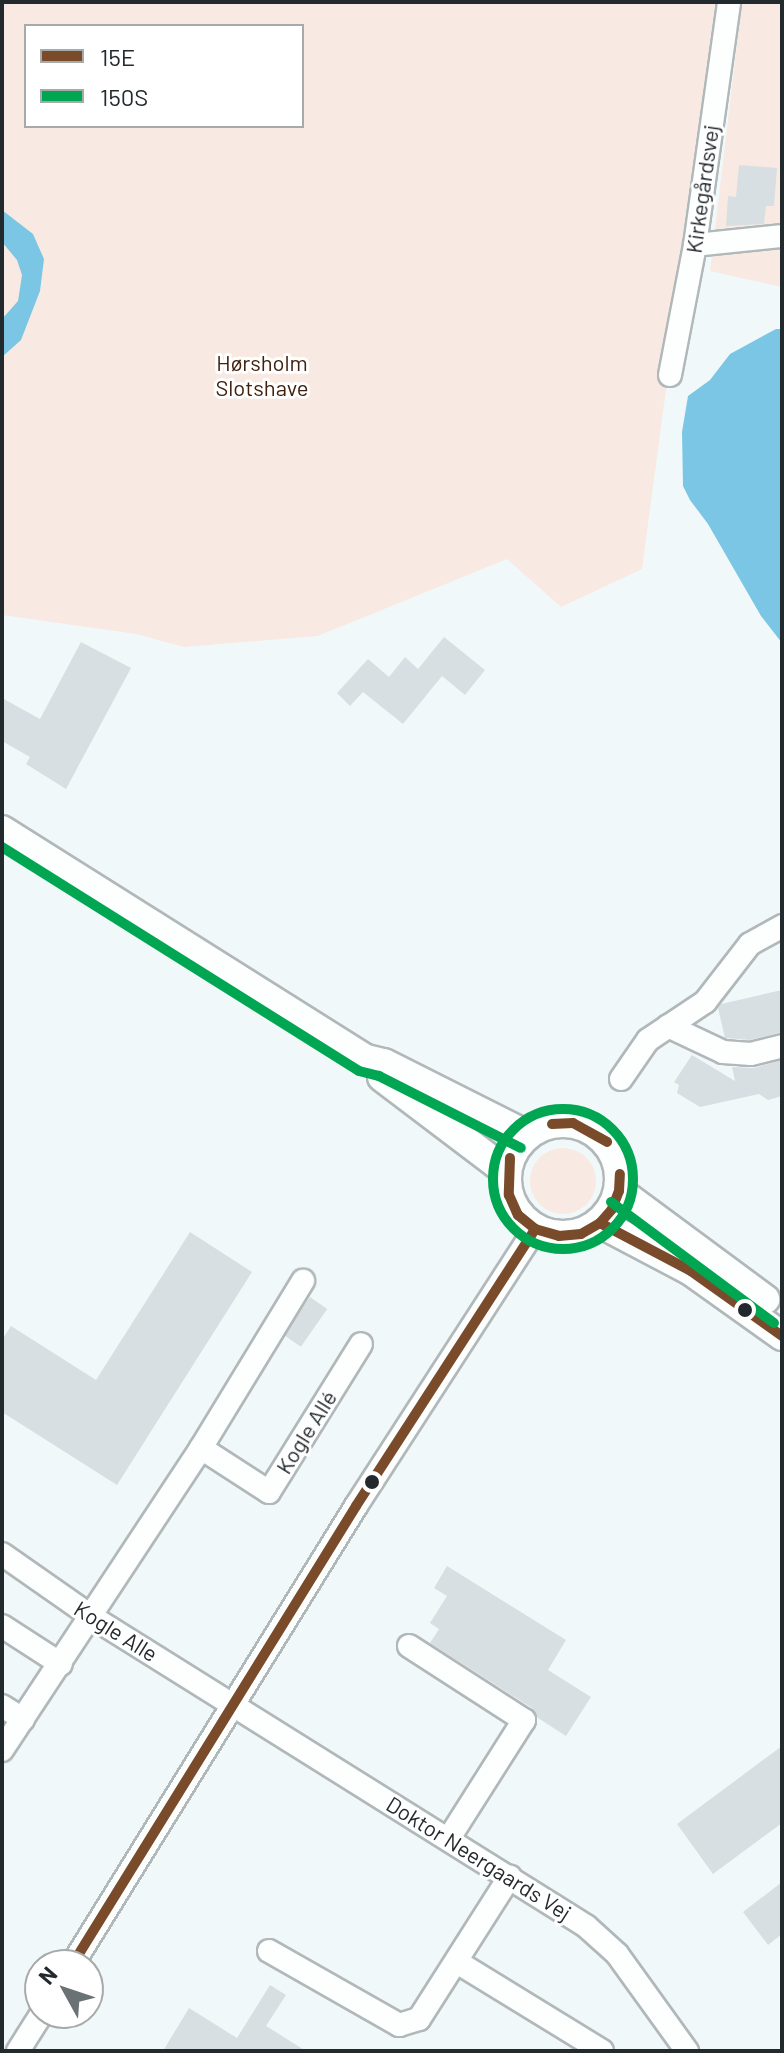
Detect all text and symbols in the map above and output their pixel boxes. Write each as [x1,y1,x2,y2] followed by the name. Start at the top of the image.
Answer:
[24,24,304,128] legend
[100,42,135,71] text: 15E
[100,82,148,111] text: 150S
[680,123,724,255] street label: Kirkegårdsvej
[215,349,309,400] park label: Hørsholm Slotshave
[737,1302,753,1318] unlabelled marker
[270,1385,342,1479] street label: Kogle Allé
[364,1474,380,1490] unlabelled marker
[69,1595,163,1667] street label: Kogle Alle
[382,1790,576,1926] street label: Doktor Neergaards Vej
[24,1949,104,2029] north arrow
[32,1961,62,1989] text: N

